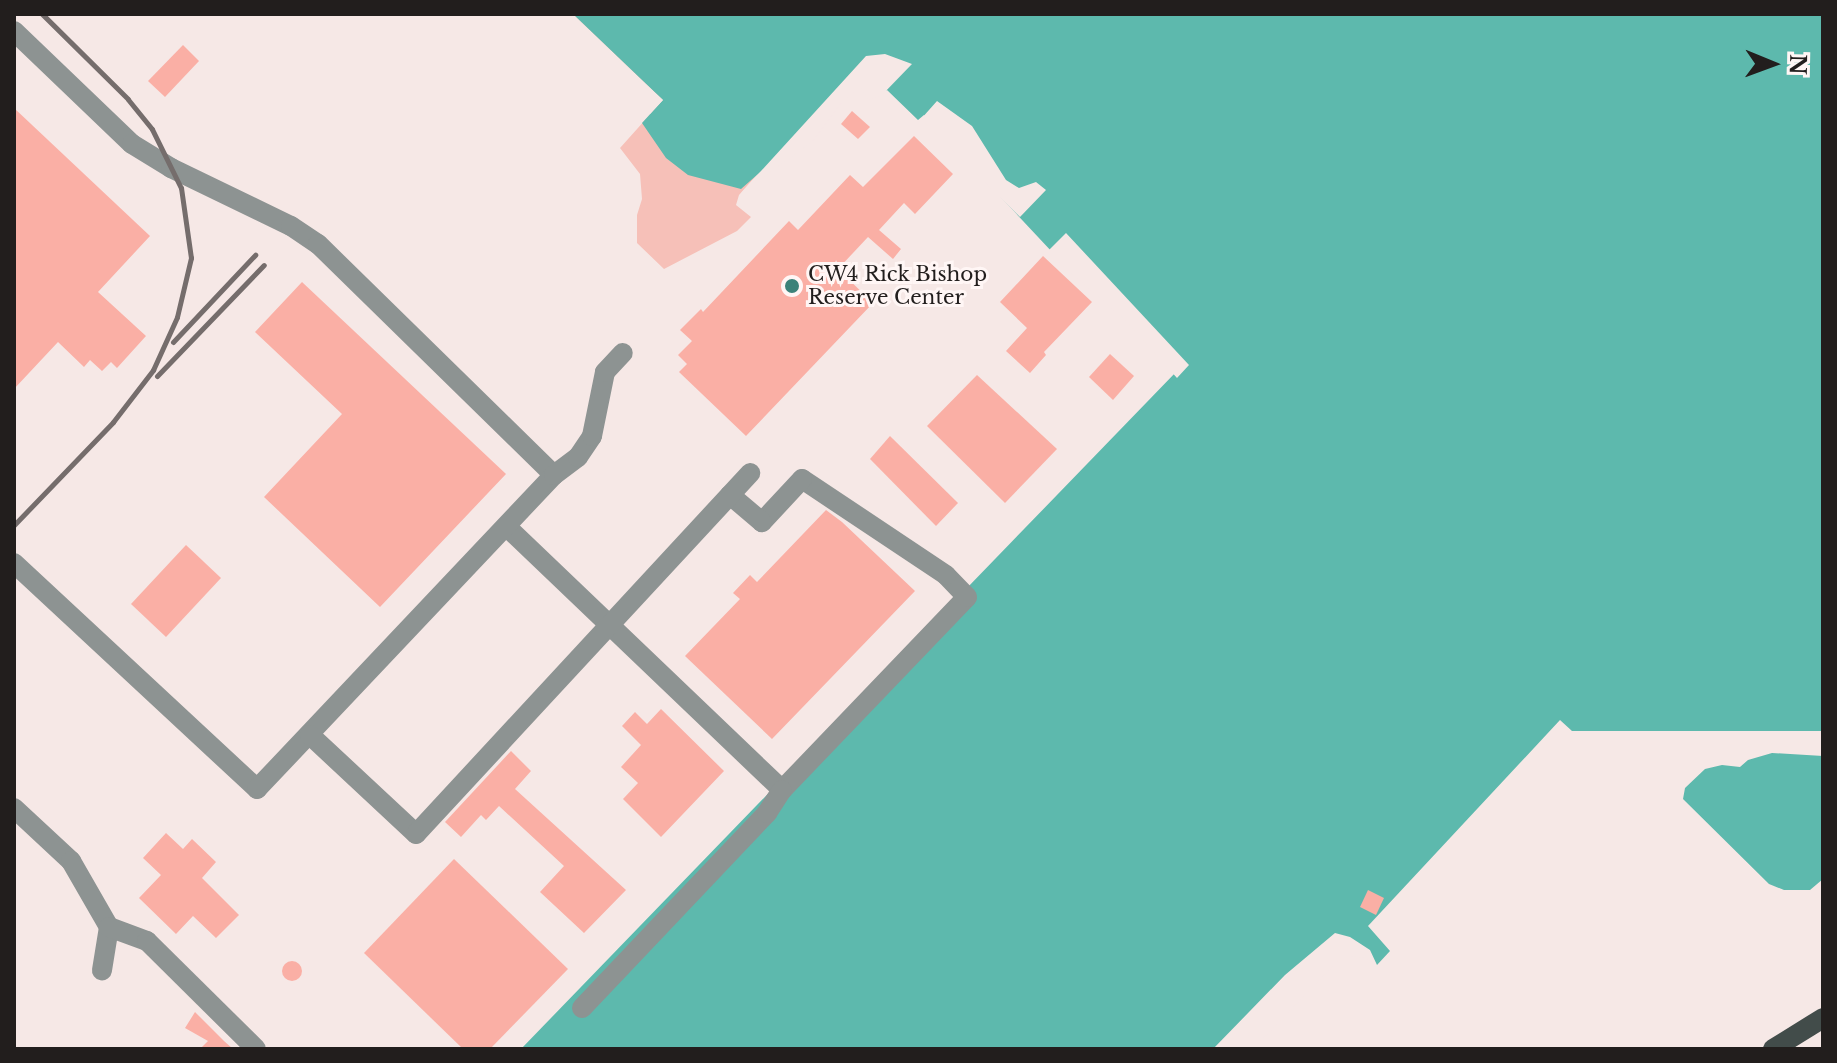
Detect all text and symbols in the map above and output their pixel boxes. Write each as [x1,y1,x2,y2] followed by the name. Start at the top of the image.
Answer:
[1733,24,1813,104] north arrow
[1784,54,1811,75] text: N
[808,262,987,309] place label: CW4 Rick Bishop Reserve Center
[783,277,801,295] marker: CW4 Rick Bishop Reserve Center

